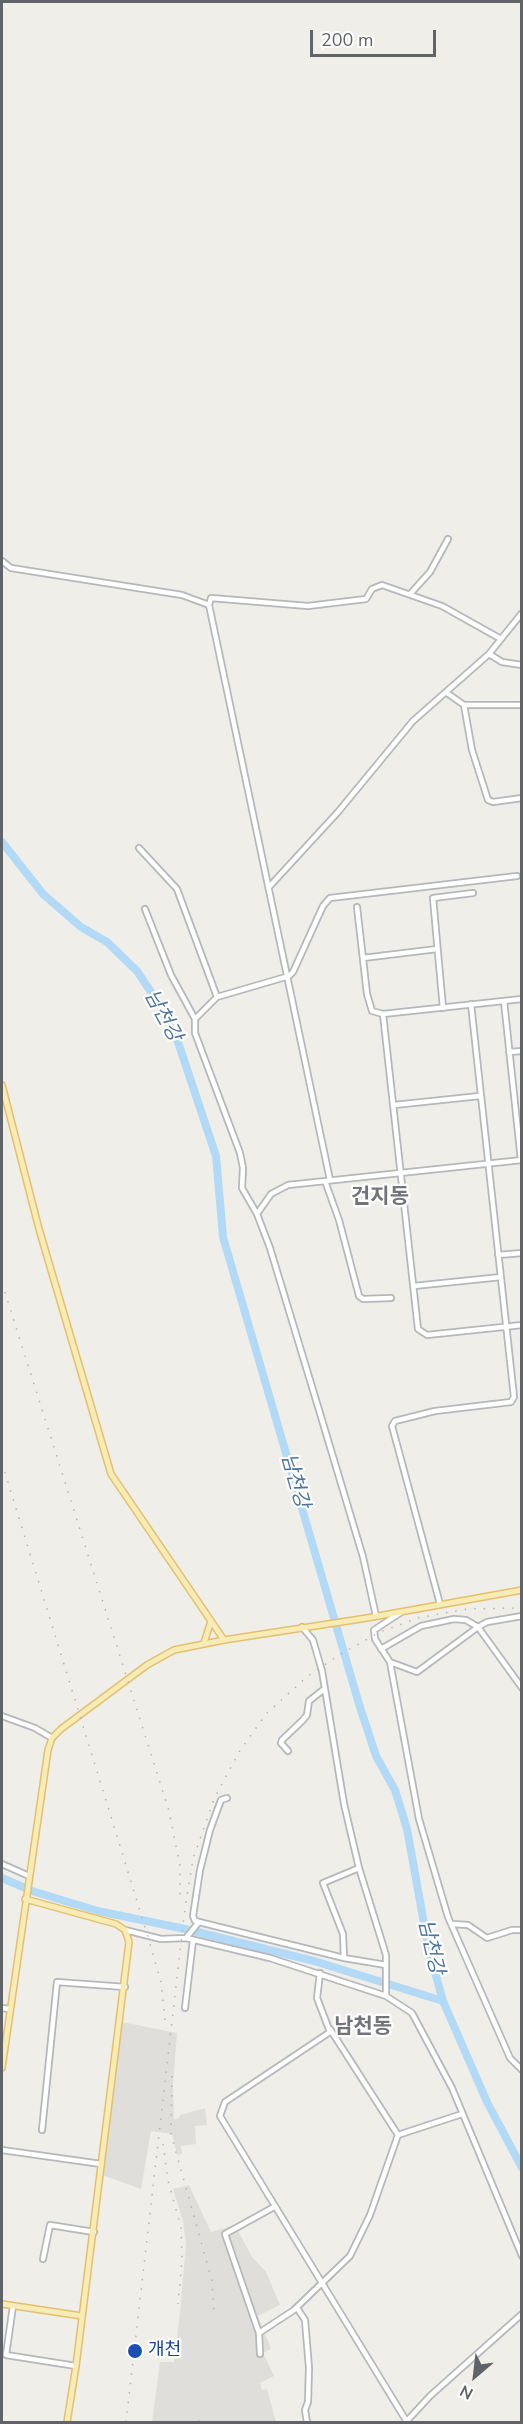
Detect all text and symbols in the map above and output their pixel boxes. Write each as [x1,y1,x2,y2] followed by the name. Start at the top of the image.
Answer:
[313,18,439,56] scale bar
[321,28,373,52] text: 200 m
[138,986,186,1046] water label: 남천강
[351,1185,409,1211] district label: 건지동
[275,1451,313,1511] water label: 남천강
[412,1917,448,1977] water label: 남천강
[334,2015,392,2041] district label: 남천동
[148,2340,181,2362] place label: 개천
[126,2342,144,2360] marker: 개천
[445,2346,505,2406] north arrow
[456,2379,477,2404] text: N

